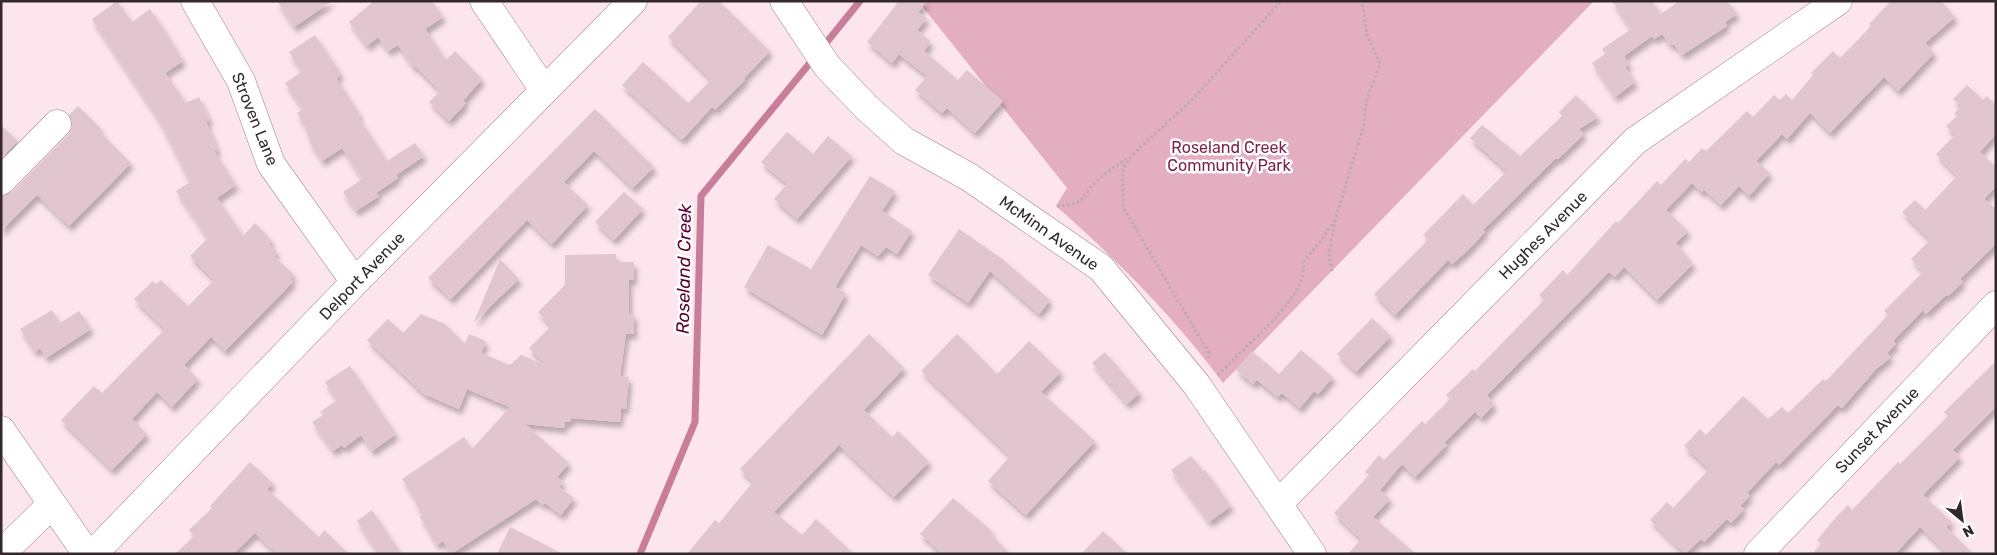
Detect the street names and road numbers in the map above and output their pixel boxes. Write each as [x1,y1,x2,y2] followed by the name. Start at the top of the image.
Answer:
[228,70,282,168] street label: Stroven Lane
[1495,187,1591,283] street label: Hughes Avenue
[996,192,1102,274] street label: McMinn Avenue
[315,228,409,324] street label: Delport Avenue
[1831,383,1923,477] street label: Sunset Avenue

